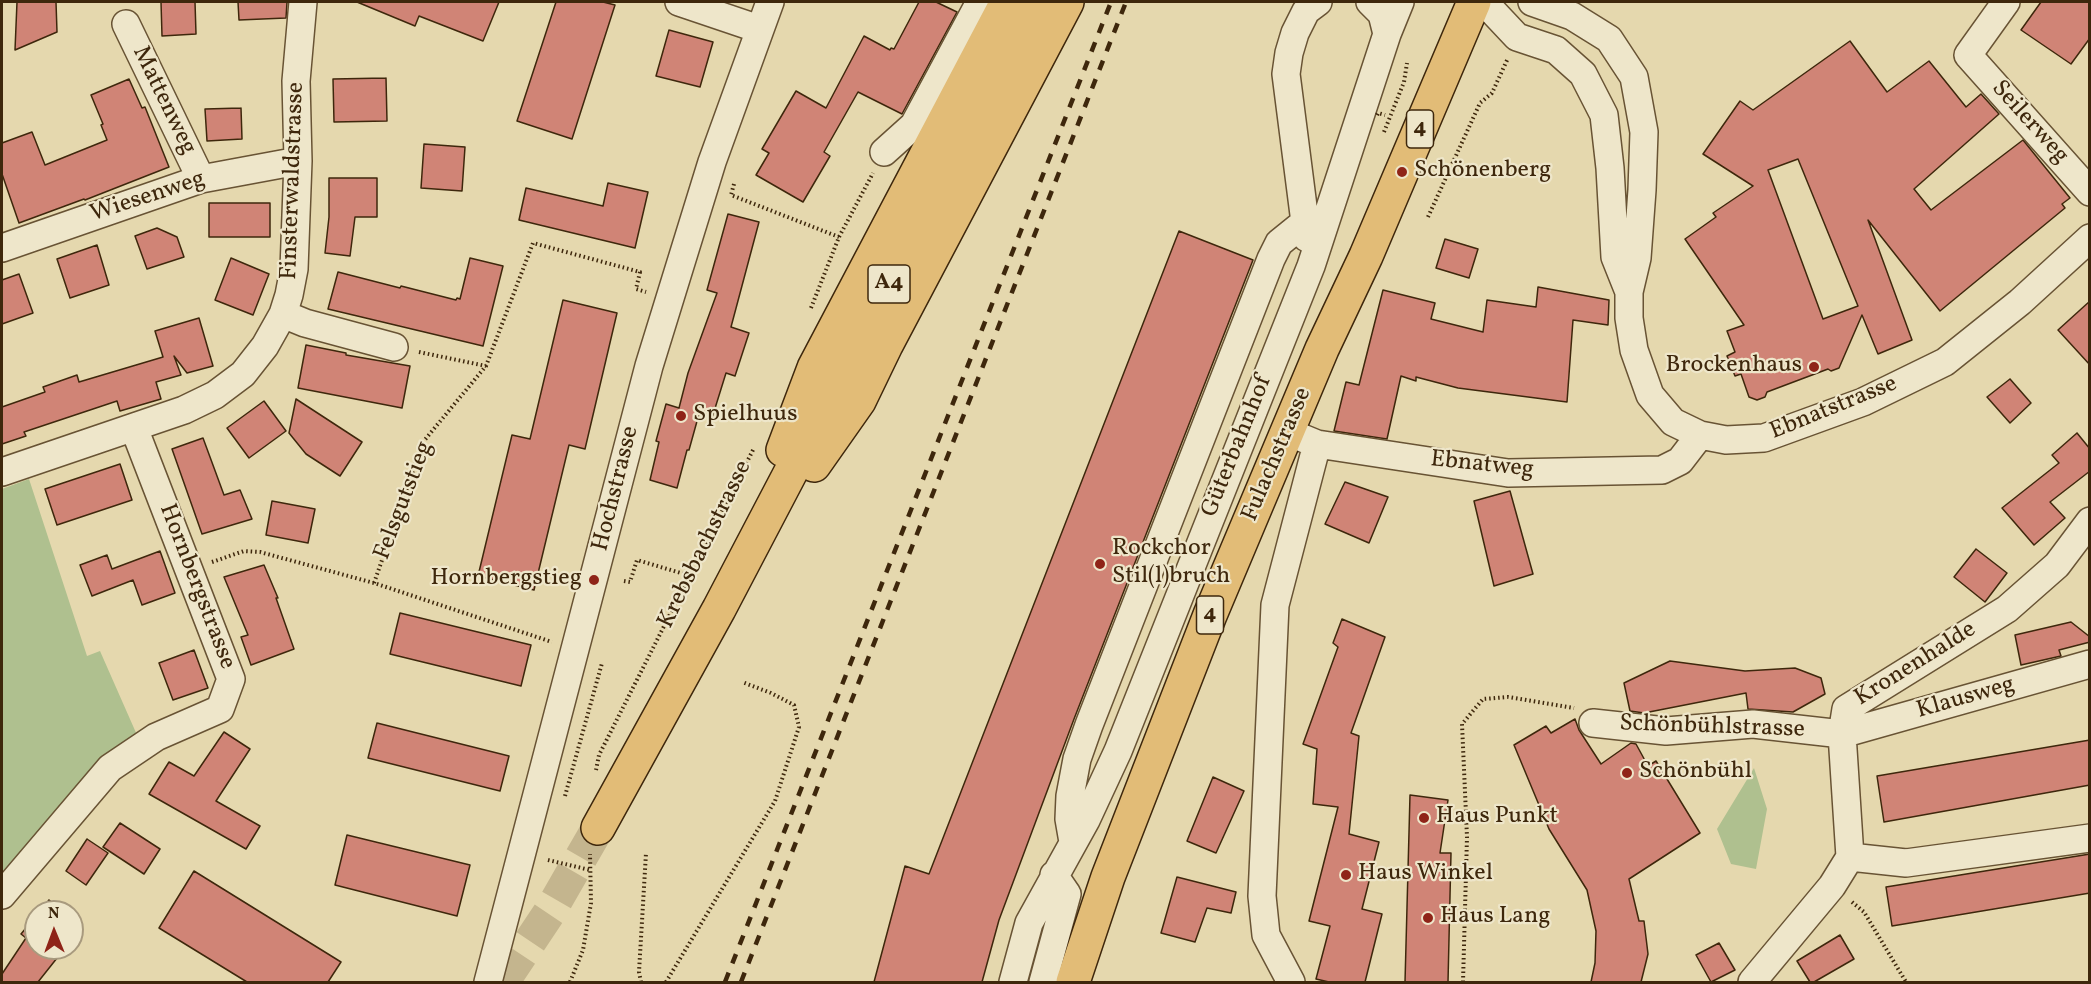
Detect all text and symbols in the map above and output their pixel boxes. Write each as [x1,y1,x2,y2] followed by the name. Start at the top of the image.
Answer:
[124,42,202,160] street label: Mattenweg
[1984,75,2074,171] street label: Seilerweg
[276,82,312,280] street label: Finsterwaldstrasse
[1406,110,1434,148] road number: 4
[1414,158,1551,186] place label: Schönenberg
[1395,165,1409,179] marker: Schönenberg
[87,166,209,230] street label: Wiesenweg
[868,265,910,303] road number: A4
[1666,353,1802,381] place label: Brockenhaus
[1807,360,1821,374] marker: Brockenhaus
[1766,370,1902,448] street label: Ebnatstrasse
[1197,372,1279,522] street label: Güterbahnhof
[1237,384,1319,526] street label: Fulachstrasse
[693,402,797,430] place label: Spielhuus
[674,409,688,423] marker: Spielhuus
[588,423,646,555] street label: Hochstrasse
[369,438,441,564] street label: Felsgutstieg
[1429,446,1535,486] street label: Ebnatweg
[653,456,759,634] street label: Krebsbachstrasse
[151,500,241,674] street label: Hornbergstrasse
[1112,536,1230,592] place label: Rockchor Stil(l)bruch
[1093,557,1107,571] marker: Rockchor Stil(l)bruch
[430,566,582,594] place label: Hornbergstieg
[587,573,601,587] marker: Hornbergstieg
[1196,596,1224,634] road number: 4
[1850,616,1982,714] street label: Kronenhalde
[1914,671,2018,727] street label: Klausweg
[1619,710,1805,746] street label: Schönbühlstrasse
[1639,759,1752,787] place label: Schönbühl
[1620,766,1634,780] marker: Schönbühl
[1436,804,1558,832] place label: Haus Punkt
[1417,811,1431,825] marker: Haus Punkt
[1358,861,1493,889] place label: Haus Winkel
[1339,868,1353,882] marker: Haus Winkel
[24,900,84,960] north arrow
[48,903,60,925] text: N
[1440,904,1551,932] place label: Haus Lang
[1421,911,1435,925] marker: Haus Lang

